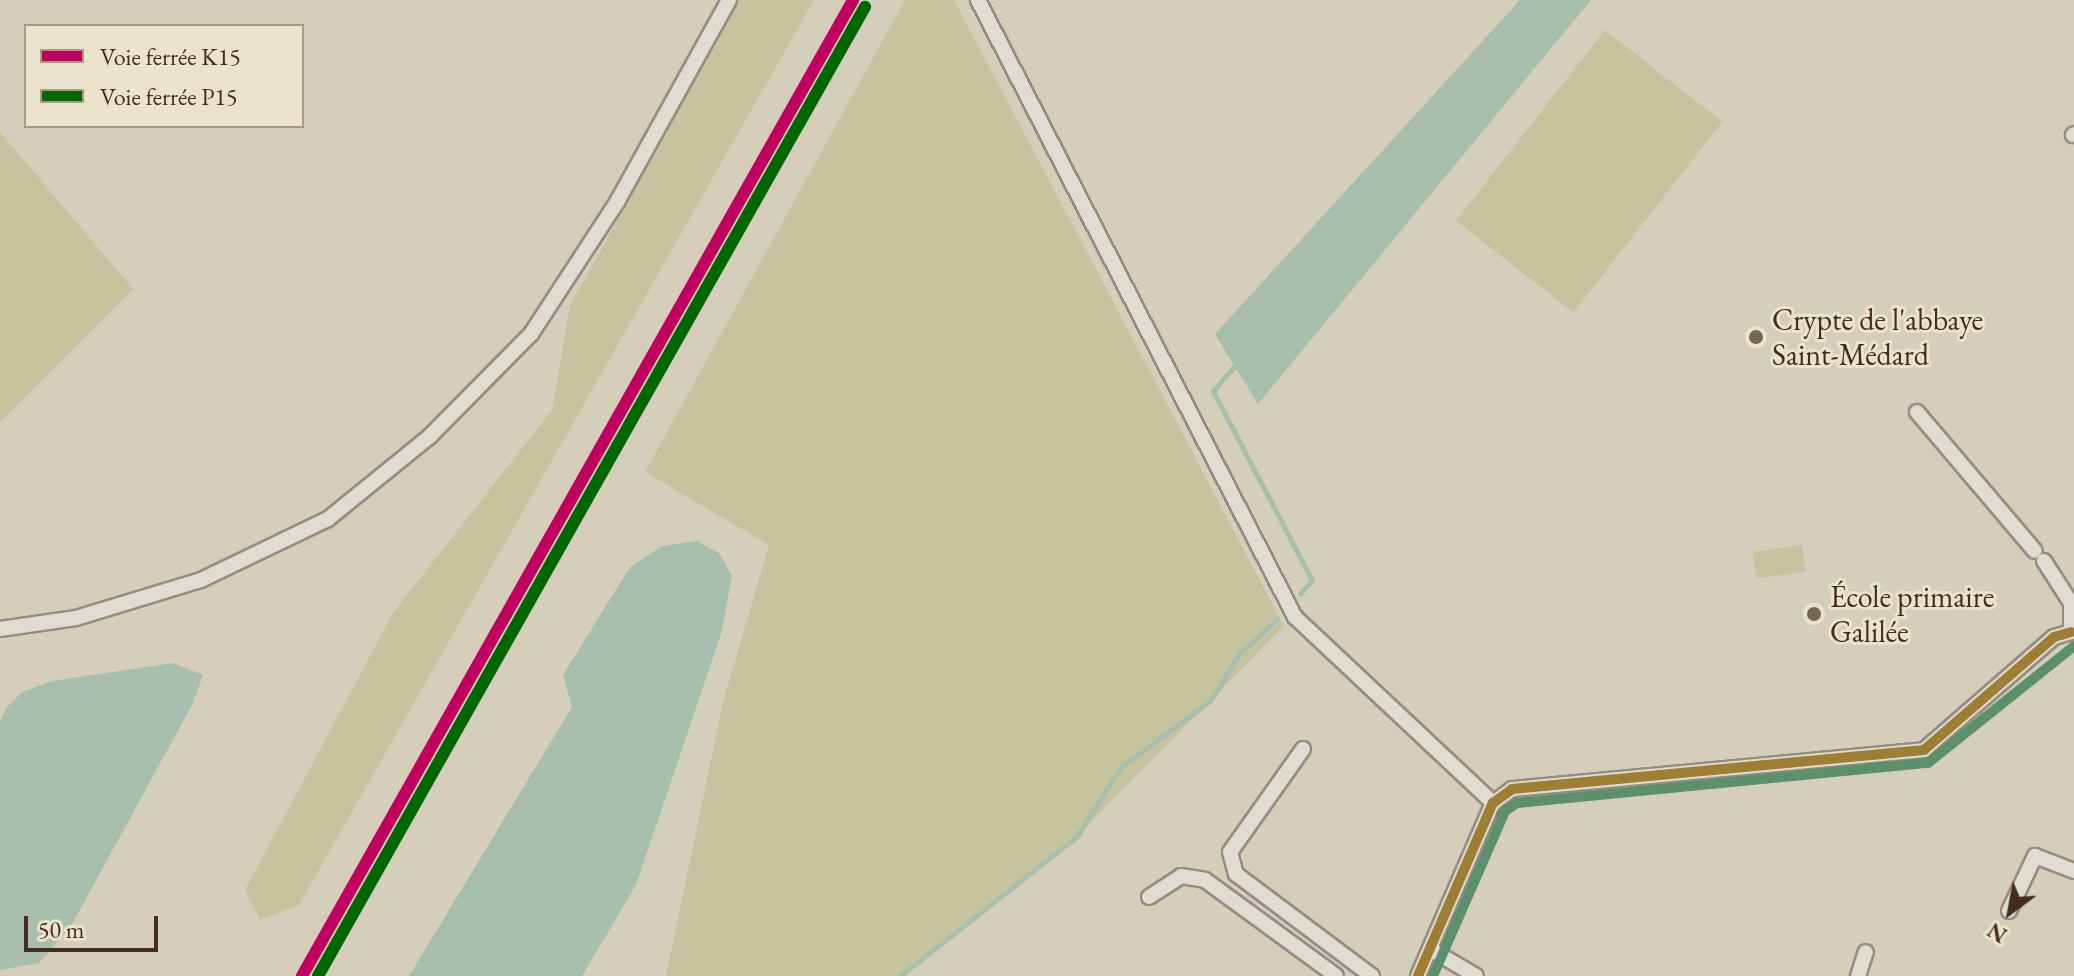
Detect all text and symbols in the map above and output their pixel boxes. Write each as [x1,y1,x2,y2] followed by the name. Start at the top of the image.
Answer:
[24,24,304,128] legend
[100,41,241,72] text: Voie ferrée K15
[100,81,238,112] text: Voie ferrée P15
[1772,302,1983,372] place label: Crypte de l'abbaye Saint-Médard
[1747,328,1765,346] marker: Crypte de l'abbaye Saint-Médard
[1830,579,1994,650] place label: École primaire Galilée
[1805,605,1823,623] marker: École primaire Galilée
[1970,872,2050,952] north arrow
[28,900,162,950] scale bar
[38,914,85,945] text: 50 m
[1982,916,2012,950] text: N

